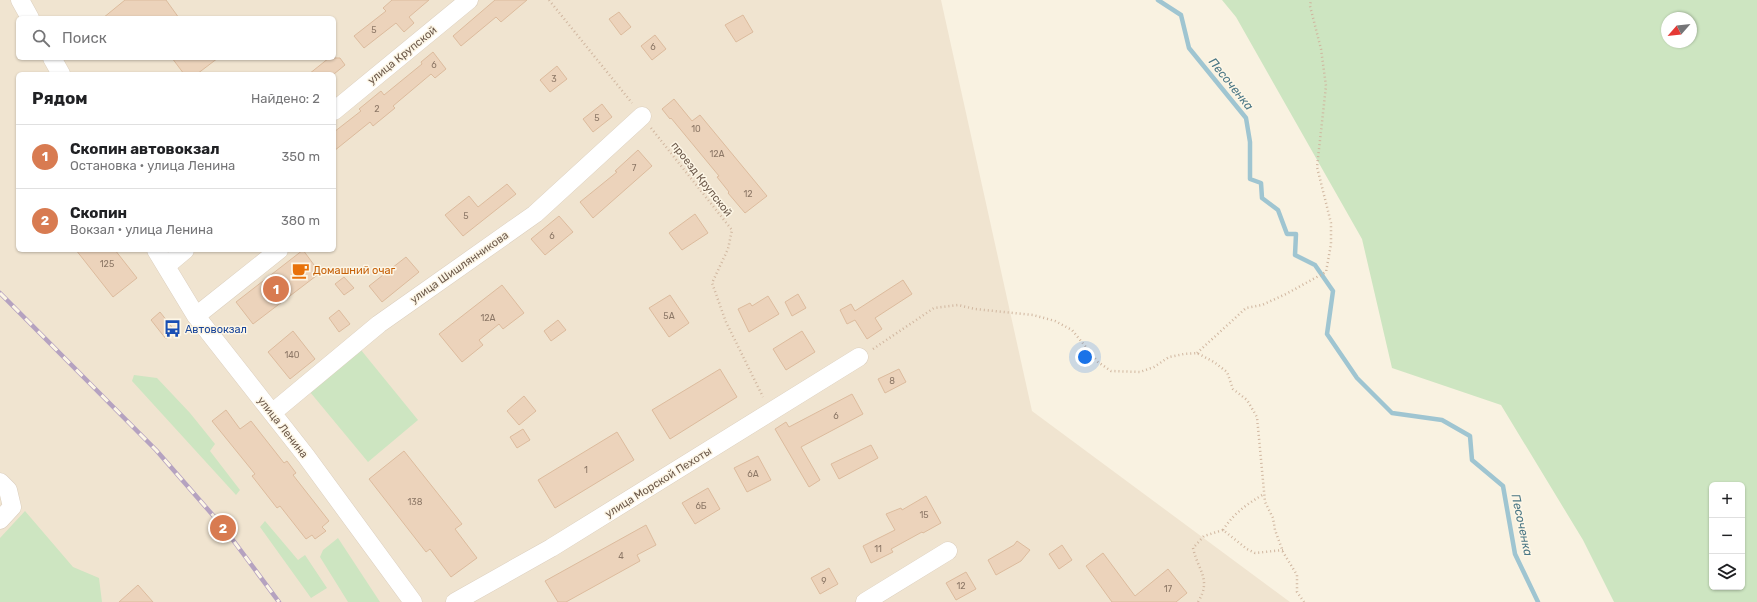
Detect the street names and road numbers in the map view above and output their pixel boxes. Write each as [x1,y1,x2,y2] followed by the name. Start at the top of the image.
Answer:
[365,24,439,87] street label: улица Крупской
[668,139,735,219] street label: проезд Крупской
[408,229,511,306] street label: улица Шишлянникова
[255,394,311,461] street label: улица Ленина
[603,444,714,521] street label: улица Морской Пехоты

